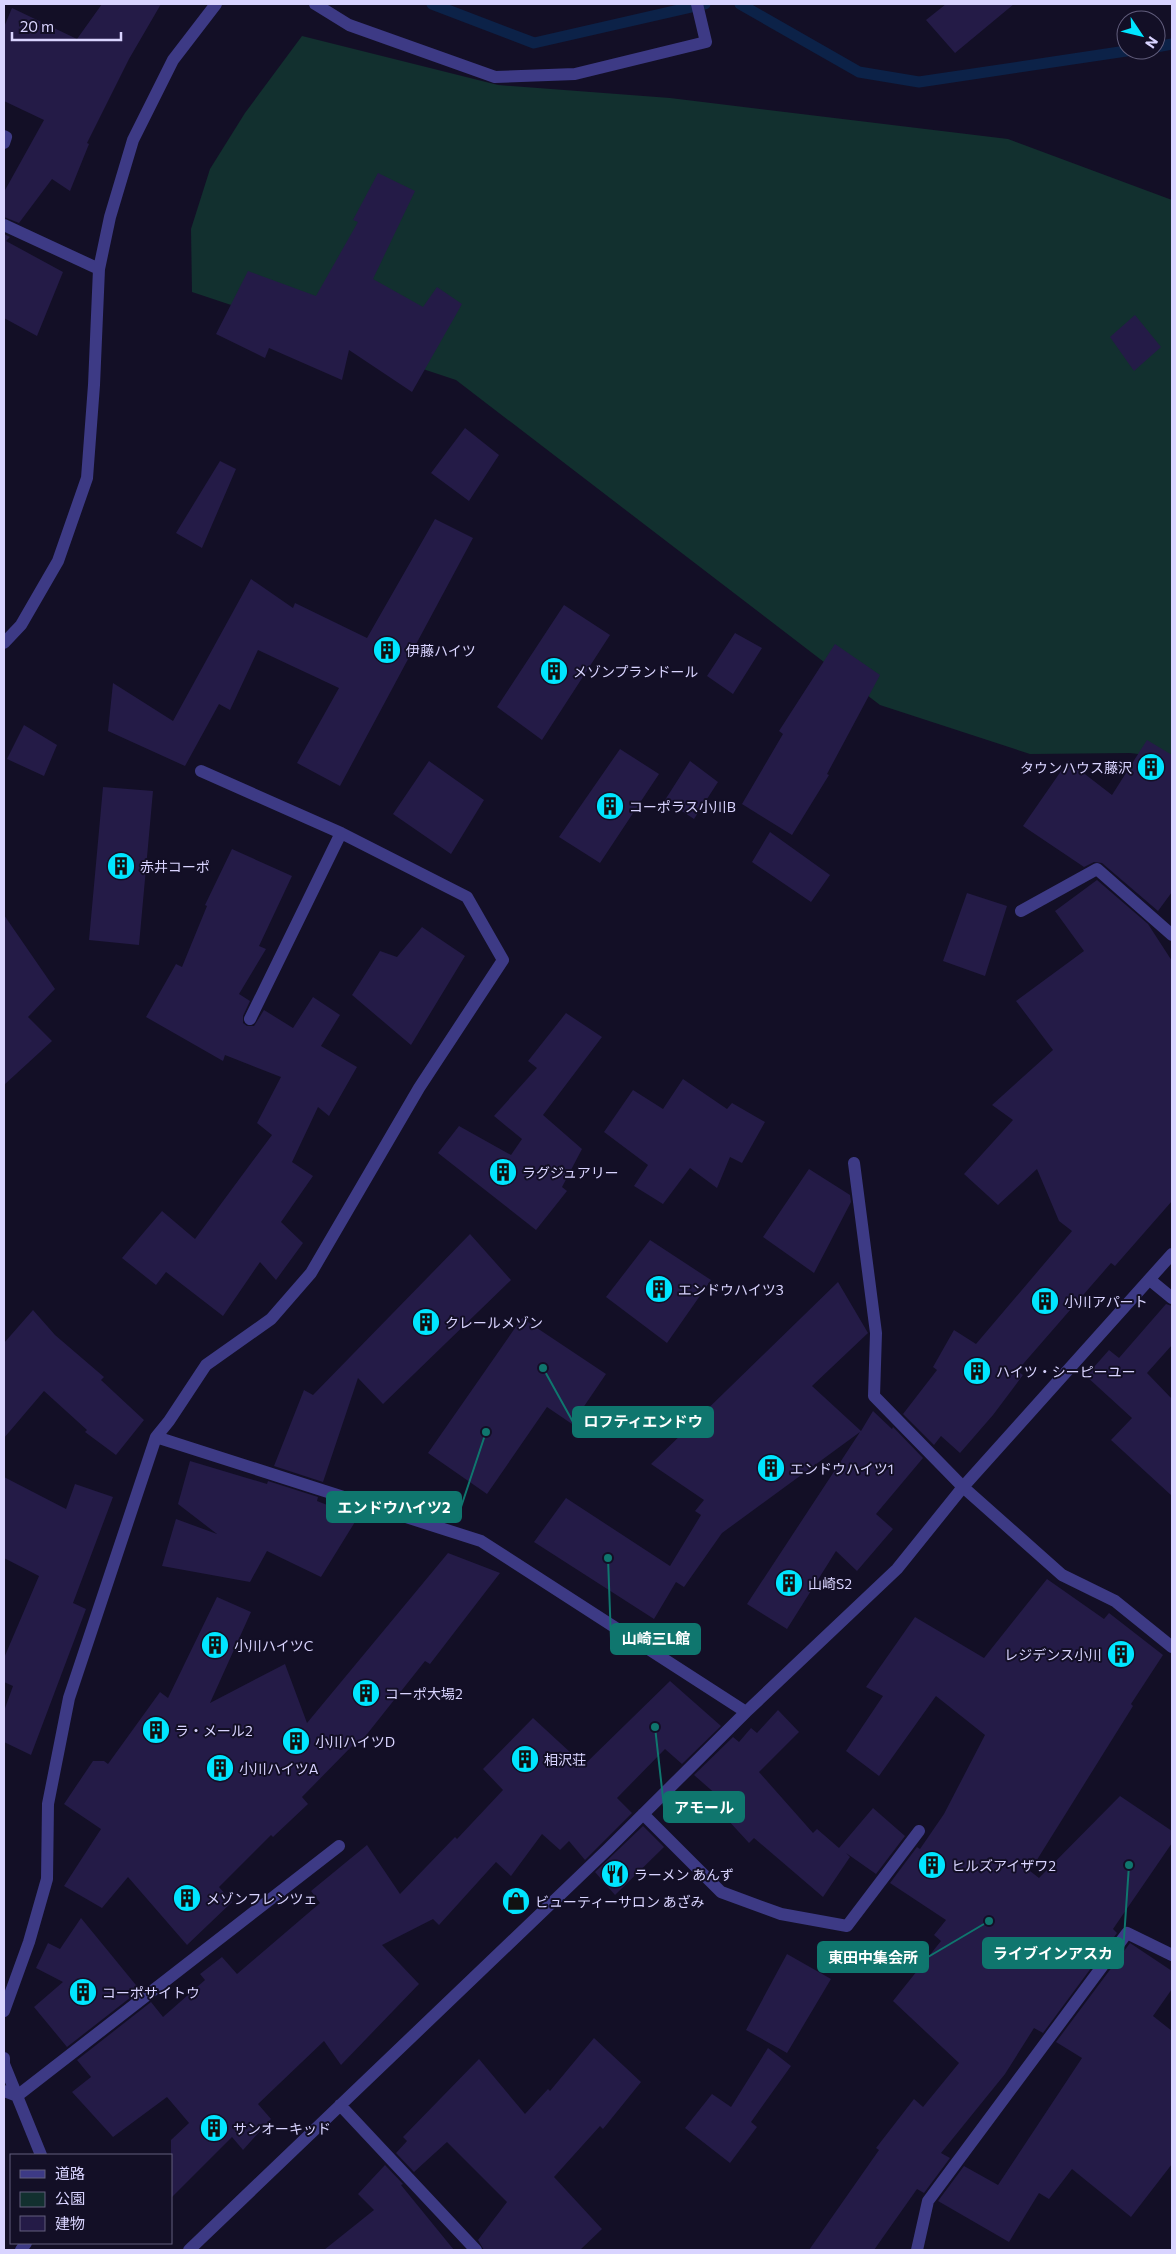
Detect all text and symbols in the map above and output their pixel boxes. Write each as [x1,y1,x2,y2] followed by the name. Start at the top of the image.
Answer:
[12,10,121,42] scale bar
[1116,10,1166,60] north arrow
[20,17,54,35] text: 20 m
[1142,34,1162,52] text: N
[372,635,402,665] building icon: 伊藤ハイツ
[406,642,476,659] place label: 伊藤ハイツ
[539,656,569,686] building icon: メゾンプランドール
[573,663,699,680] place label: メゾンプランドール
[1136,752,1166,782] building icon: タウンハウス藤沢
[1020,759,1132,776] place label: タウンハウス藤沢
[595,791,625,821] building icon: コーポラス小川B
[629,798,736,815] place label: コーポラス小川B
[106,851,136,881] building icon: 赤井コーポ
[140,858,210,875] place label: 赤井コーポ
[488,1157,518,1187] building icon: ラグジュアリー
[522,1164,619,1181] place label: ラグジュアリー
[644,1274,674,1304] building icon: エンドウハイツ3
[678,1281,784,1298] place label: エンドウハイツ3
[1030,1286,1060,1316] building icon: 小川アパート
[1064,1293,1148,1310] place label: 小川アパート
[411,1307,441,1337] building icon: クレールメゾン
[445,1314,543,1331] place label: クレールメゾン
[962,1356,992,1386] building icon: ハイツ・シーピーユー
[996,1363,1136,1380] place label: ハイツ・シーピーユー
[573,1407,713,1437] callout: ロフティエンドウ
[583,1412,703,1430] text: ロフティエンドウ
[756,1453,786,1483] building icon: エンドウハイツ1
[790,1460,894,1477] place label: エンドウハイツ1
[327,1492,461,1522] callout: エンドウハイツ2
[337,1498,451,1516] text: エンドウハイツ2
[774,1568,804,1598] building icon: 山崎S2
[808,1575,852,1592] place label: 山崎S2
[611,1624,700,1654] callout: 山崎三L館
[622,1629,690,1647] text: 山崎三L館
[200,1630,230,1660] building icon: 小川ハイツC
[234,1637,313,1654] place label: 小川ハイツC
[1106,1639,1136,1669] building icon: レジデンス小川
[1004,1646,1102,1663] place label: レジデンス小川
[351,1678,381,1708] building icon: コーポ大場2
[385,1685,463,1702] place label: コーポ大場2
[141,1715,171,1745] building icon: ラ・メール2
[175,1722,253,1739] place label: ラ・メール2
[281,1726,311,1756] building icon: 小川ハイツD
[315,1733,395,1750] place label: 小川ハイツD
[510,1744,540,1774] building icon: 相沢荘
[544,1751,586,1768] place label: 相沢荘
[205,1753,235,1783] building icon: 小川ハイツA
[239,1760,319,1777] place label: 小川ハイツA
[664,1792,744,1822] callout: アモール
[674,1798,734,1816] text: アモール
[917,1850,947,1880] building icon: ヒルズアイザワ2
[951,1857,1056,1874] place label: ヒルズアイザワ2
[600,1859,630,1889] restaurant icon: ラーメン あんず
[634,1866,734,1883] place label: ラーメン あんず
[172,1883,202,1913] building icon: メゾンフレンツェ
[501,1886,531,1916] shop icon: ビューティーサロン あざみ
[206,1890,318,1907] place label: メゾンフレンツェ
[535,1893,705,1910] place label: ビューティーサロン あざみ
[983,1938,1123,1968] callout: ライブインアスカ
[818,1942,928,1972] callout: 東田中集会所
[993,1944,1113,1962] text: ライブインアスカ
[828,1948,918,1966] text: 東田中集会所
[68,1977,98,2007] building icon: コーポサイトウ
[102,1984,200,2001] place label: コーポサイトウ
[199,2113,229,2143] building icon: サンオーキッド
[233,2120,331,2137] place label: サンオーキッド
[10,2154,172,2244] legend
[55,2164,85,2182] text: 道路
[55,2189,85,2207] text: 公園
[55,2214,85,2232] text: 建物

